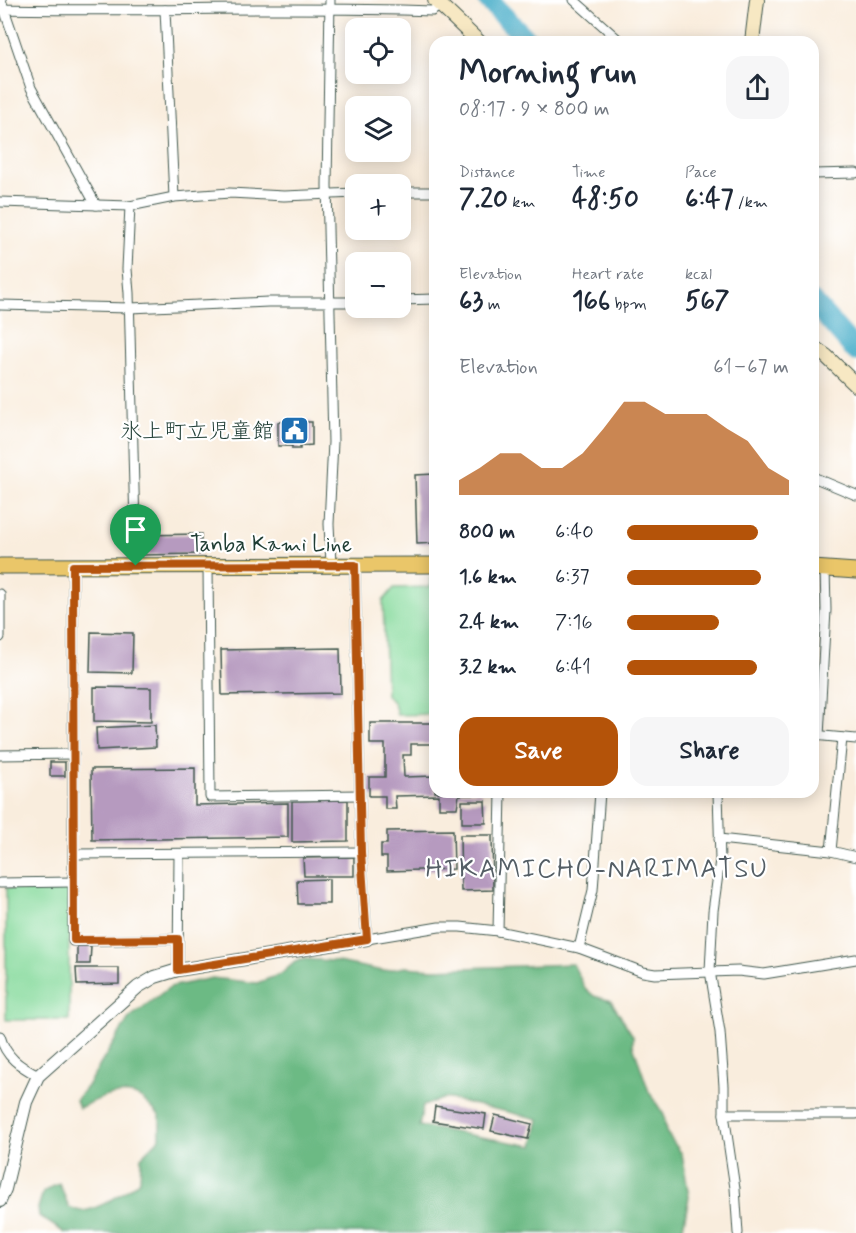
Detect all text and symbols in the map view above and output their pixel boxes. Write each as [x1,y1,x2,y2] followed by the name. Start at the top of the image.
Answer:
[345,18,411,318] map controls
[345,18,411,84] button: locate
[459,51,637,95] text: Morning run
[726,56,789,119] button: share
[345,96,411,162] button: layers
[459,96,610,123] text: 08:17 · 9 × 800 m
[459,162,515,183] text: Distance
[572,162,606,183] text: Time
[685,162,717,183] text: Pace
[345,174,411,240] button: +
[459,183,508,217] text: 7.20
[572,183,639,217] text: 48:50
[685,183,733,217] text: 6:47
[508,192,535,213] text: km
[733,192,768,213] text: /km
[345,252,411,318] button: −
[459,264,522,285] text: Elevation
[572,264,644,285] text: Heart rate
[685,264,712,285] text: kcal
[459,285,483,319] text: 63
[572,285,610,319] text: 166
[685,285,730,319] text: 567
[483,294,500,315] text: m
[610,294,647,315] text: bpm
[459,354,538,381] text: Elevation
[713,354,789,381] text: 61–67 m
[279,414,311,446] public building icon: 氷上町立児童館
[120,418,274,446] place label: 氷上町立児童館
[110,504,161,566] pin
[119,513,152,546] icon: arrive
[459,519,515,546] text: 800 m
[555,519,594,546] text: 6:40
[190,531,352,559] street label: Tanba Kami Line
[459,564,517,591] text: 1.6 km
[555,564,590,591] text: 6:37
[459,609,519,636] text: 2.4 km
[555,609,592,636] text: 7:16
[459,654,517,681] text: 3.2 km
[555,654,591,681] text: 6:41
[459,717,618,786] button: Save
[630,717,789,786] button: Share
[425,853,769,887] district label: HIKAMICHO-NARIMATSU

